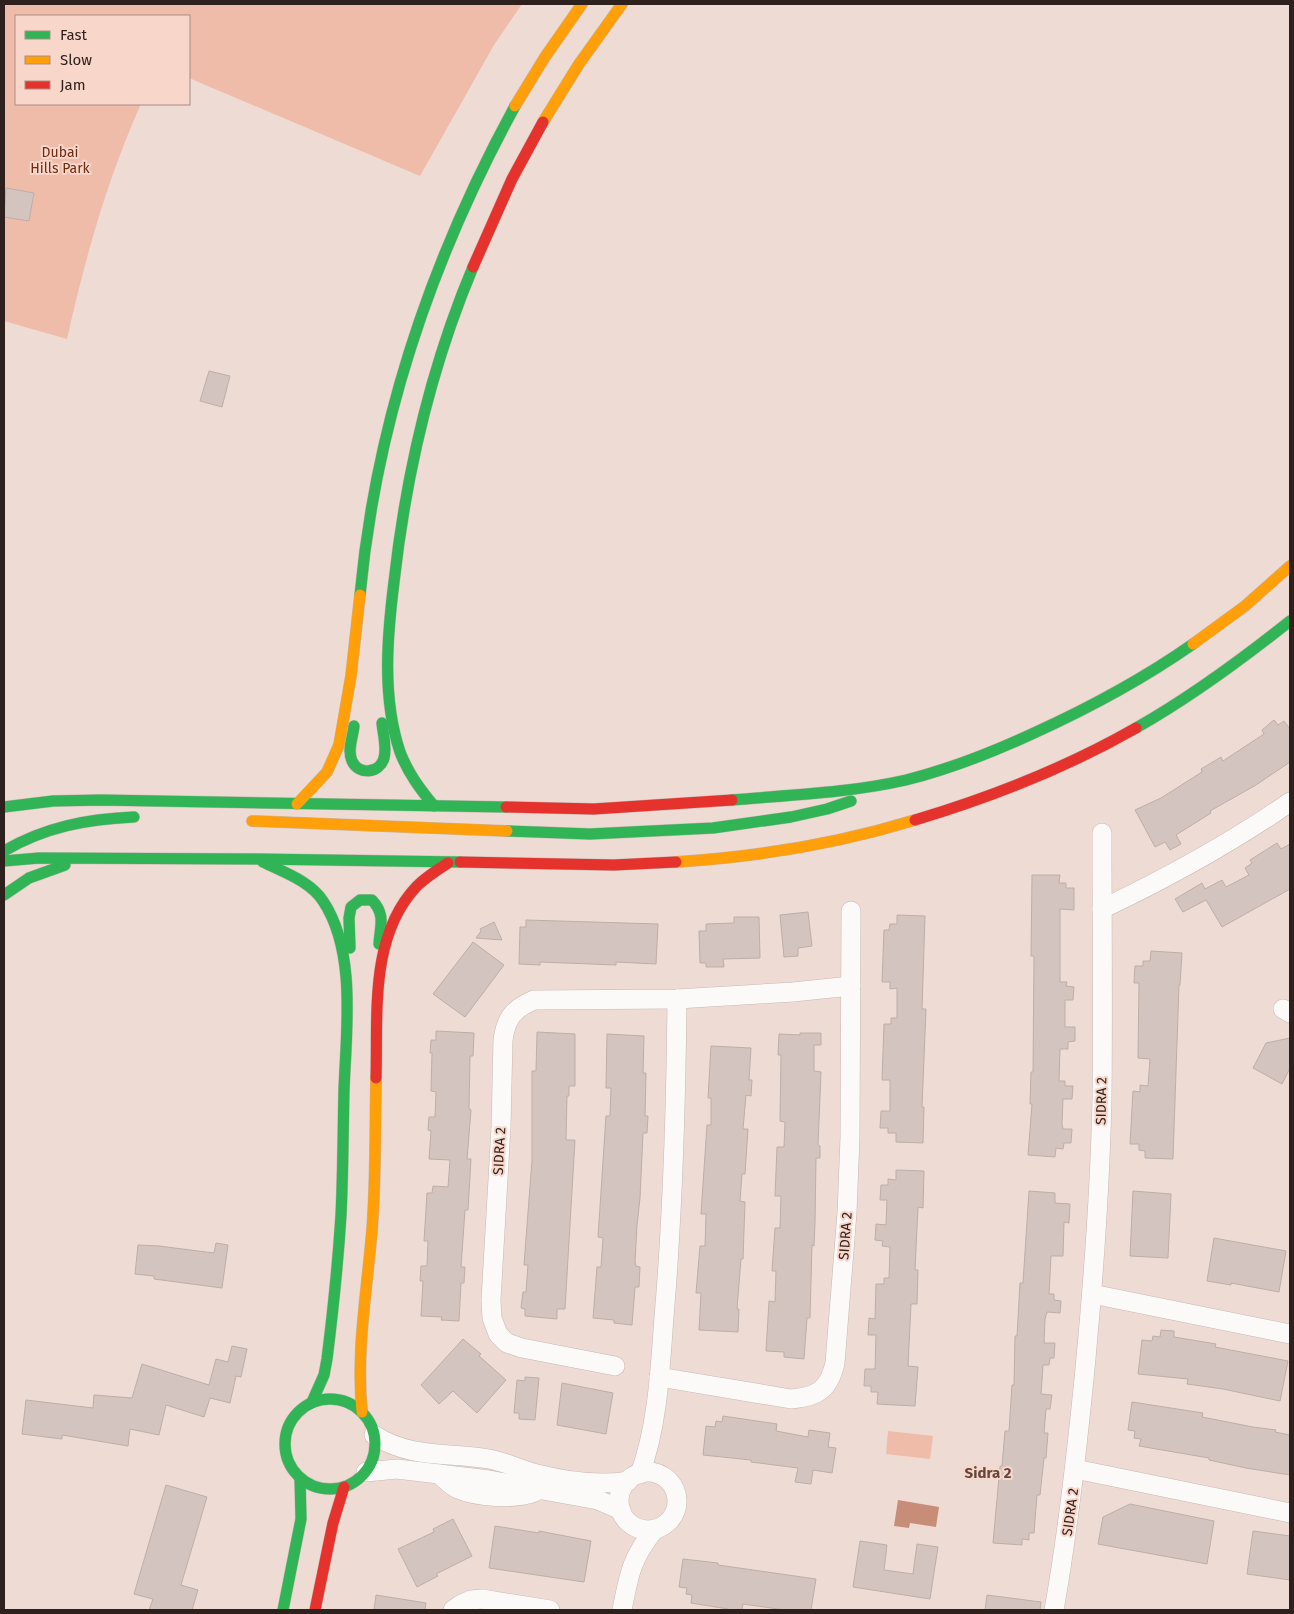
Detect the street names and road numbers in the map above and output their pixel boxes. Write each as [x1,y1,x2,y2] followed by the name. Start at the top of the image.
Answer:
[1093,1077,1110,1125] street label: SIDRA 2
[490,1127,509,1175] street label: SIDRA 2
[835,1211,856,1261] street label: SIDRA 2
[1059,1487,1082,1537] street label: SIDRA 2

